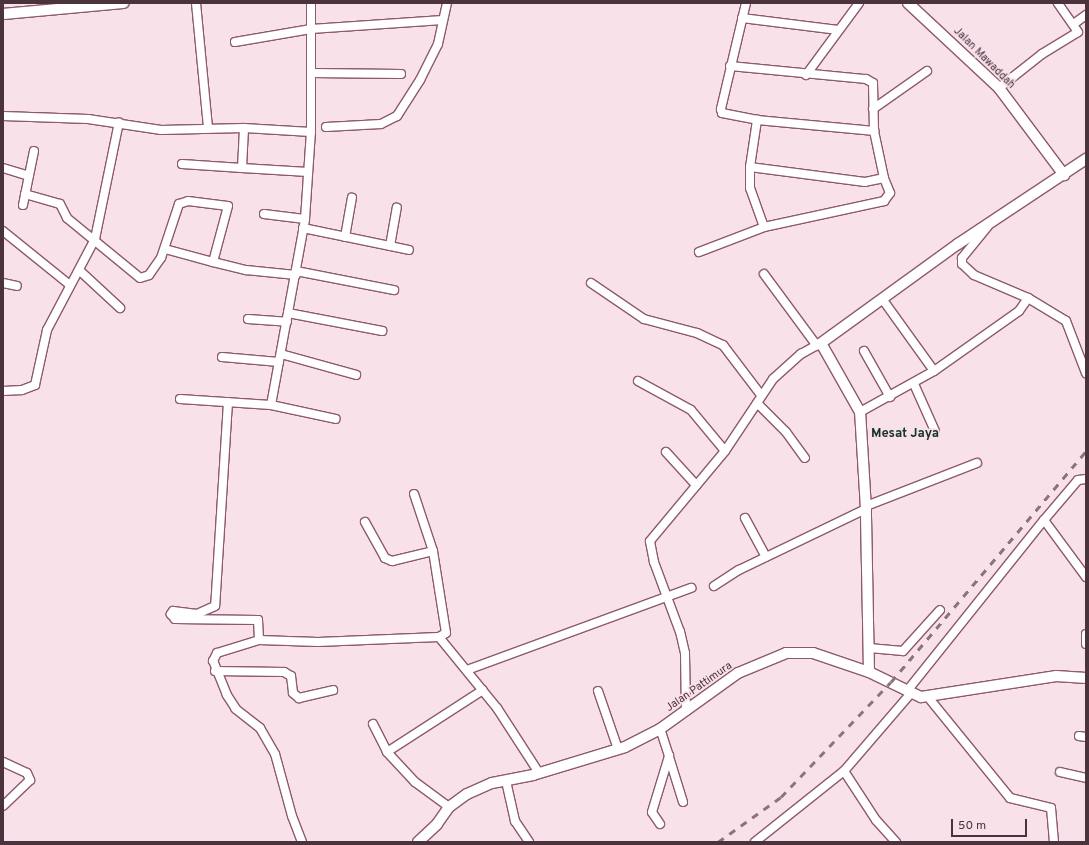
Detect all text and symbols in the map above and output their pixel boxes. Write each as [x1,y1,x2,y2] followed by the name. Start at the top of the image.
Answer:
[950,24,1018,92] street label: Jalan Mawaddah
[871,426,939,442] district label: Mesat Jaya
[663,659,735,715] street label: Jalan Pattimura
[953,811,1029,837] scale bar
[958,818,986,834] text: 50 m

